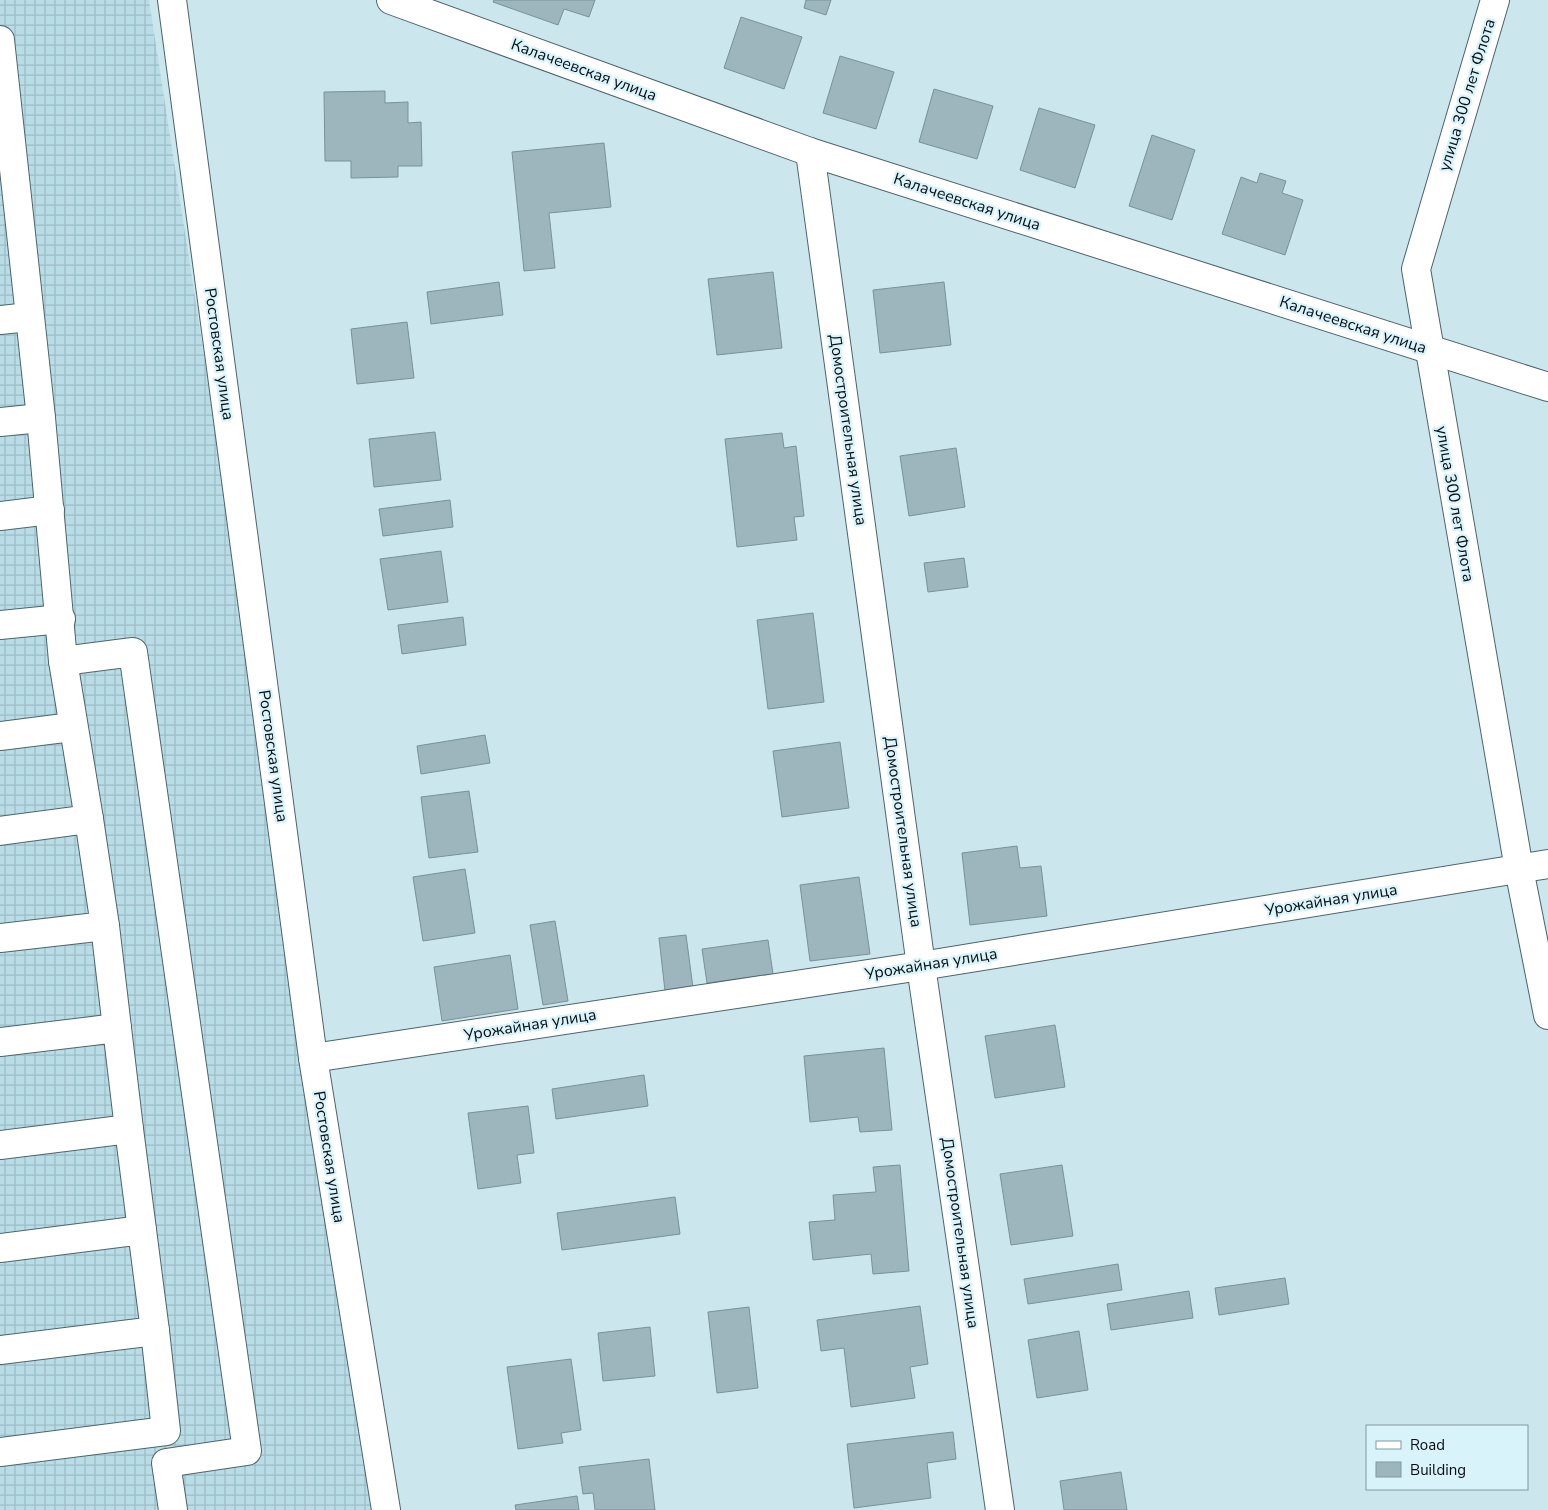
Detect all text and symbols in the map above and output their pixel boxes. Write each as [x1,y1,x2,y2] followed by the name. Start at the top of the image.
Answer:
[1433,16,1501,174] street label: улица 300 лет Флота
[508,33,660,107] street label: Калачеевская улица
[891,168,1043,236] street label: Калачеевская улица
[199,286,239,422] street label: Ростовская улица
[1277,291,1429,359] street label: Калачеевская улица
[824,333,872,527] street label: Домостроительная улица
[1430,424,1480,584] street label: улица 300 лет Флота
[253,688,293,824] street label: Ростовская улица
[879,735,927,929] street label: Домостроительная улица
[1262,879,1399,921] street label: Урожайная улица
[862,943,999,985] street label: Урожайная улица
[461,1004,598,1046] street label: Урожайная улица
[308,1089,350,1225] street label: Ростовская улица
[936,1136,984,1330] street label: Домостроительная улица
[1366,1425,1528,1490] legend
[1410,1435,1445,1455] text: Road
[1410,1460,1466,1480] text: Building

